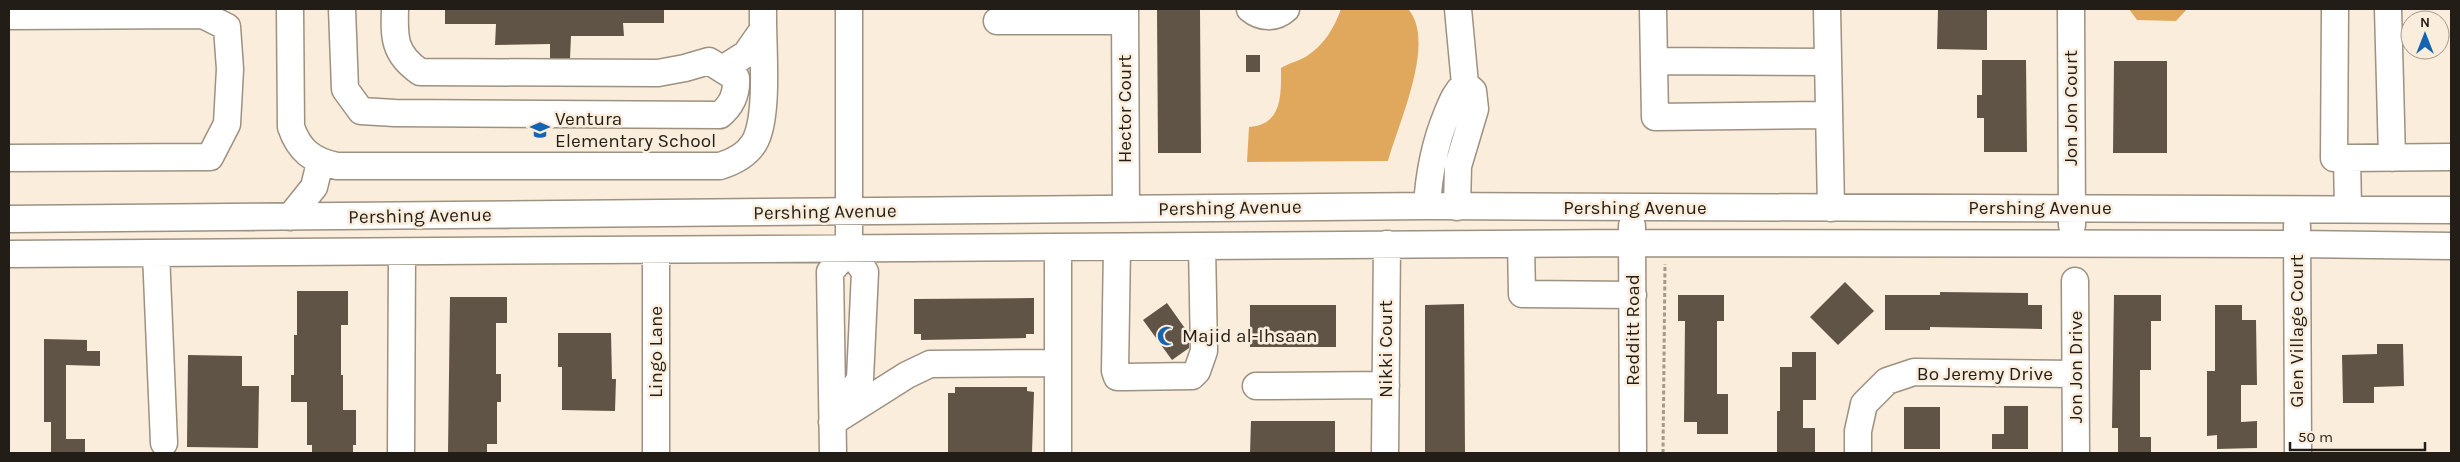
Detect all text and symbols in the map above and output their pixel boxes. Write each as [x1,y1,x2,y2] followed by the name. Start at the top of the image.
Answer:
[2400,10,2450,60] north arrow
[2420,14,2430,31] text: N
[2060,50,2082,166] street label: Jon Jon Court
[1114,55,1136,163] street label: Hector Court
[555,108,716,152] place label: Ventura Elementary School
[529,119,551,141] school or university icon: Ventura Elementary School
[1158,196,1302,220] street label: Pershing Avenue
[1563,197,1707,219] street label: Pershing Avenue
[1968,197,2112,219] street label: Pershing Avenue
[753,200,897,224] street label: Pershing Avenue
[348,204,492,228] street label: Pershing Avenue
[2286,254,2308,408] street label: Glen Village Court
[1622,274,1644,386] street label: Redditt Road
[1375,300,1397,398] street label: Nikki Court
[645,306,667,398] street label: Lingo Lane
[2065,311,2087,423] street label: Jon Jon Drive
[1156,325,1178,347] mosque icon: Majid al-Ihsaan
[1182,325,1318,347] place label: Majid al-Ihsaan
[1917,363,2053,385] street label: Bo Jeremy Drive
[2290,420,2425,452] scale bar
[2298,428,2333,446] text: 50 m

